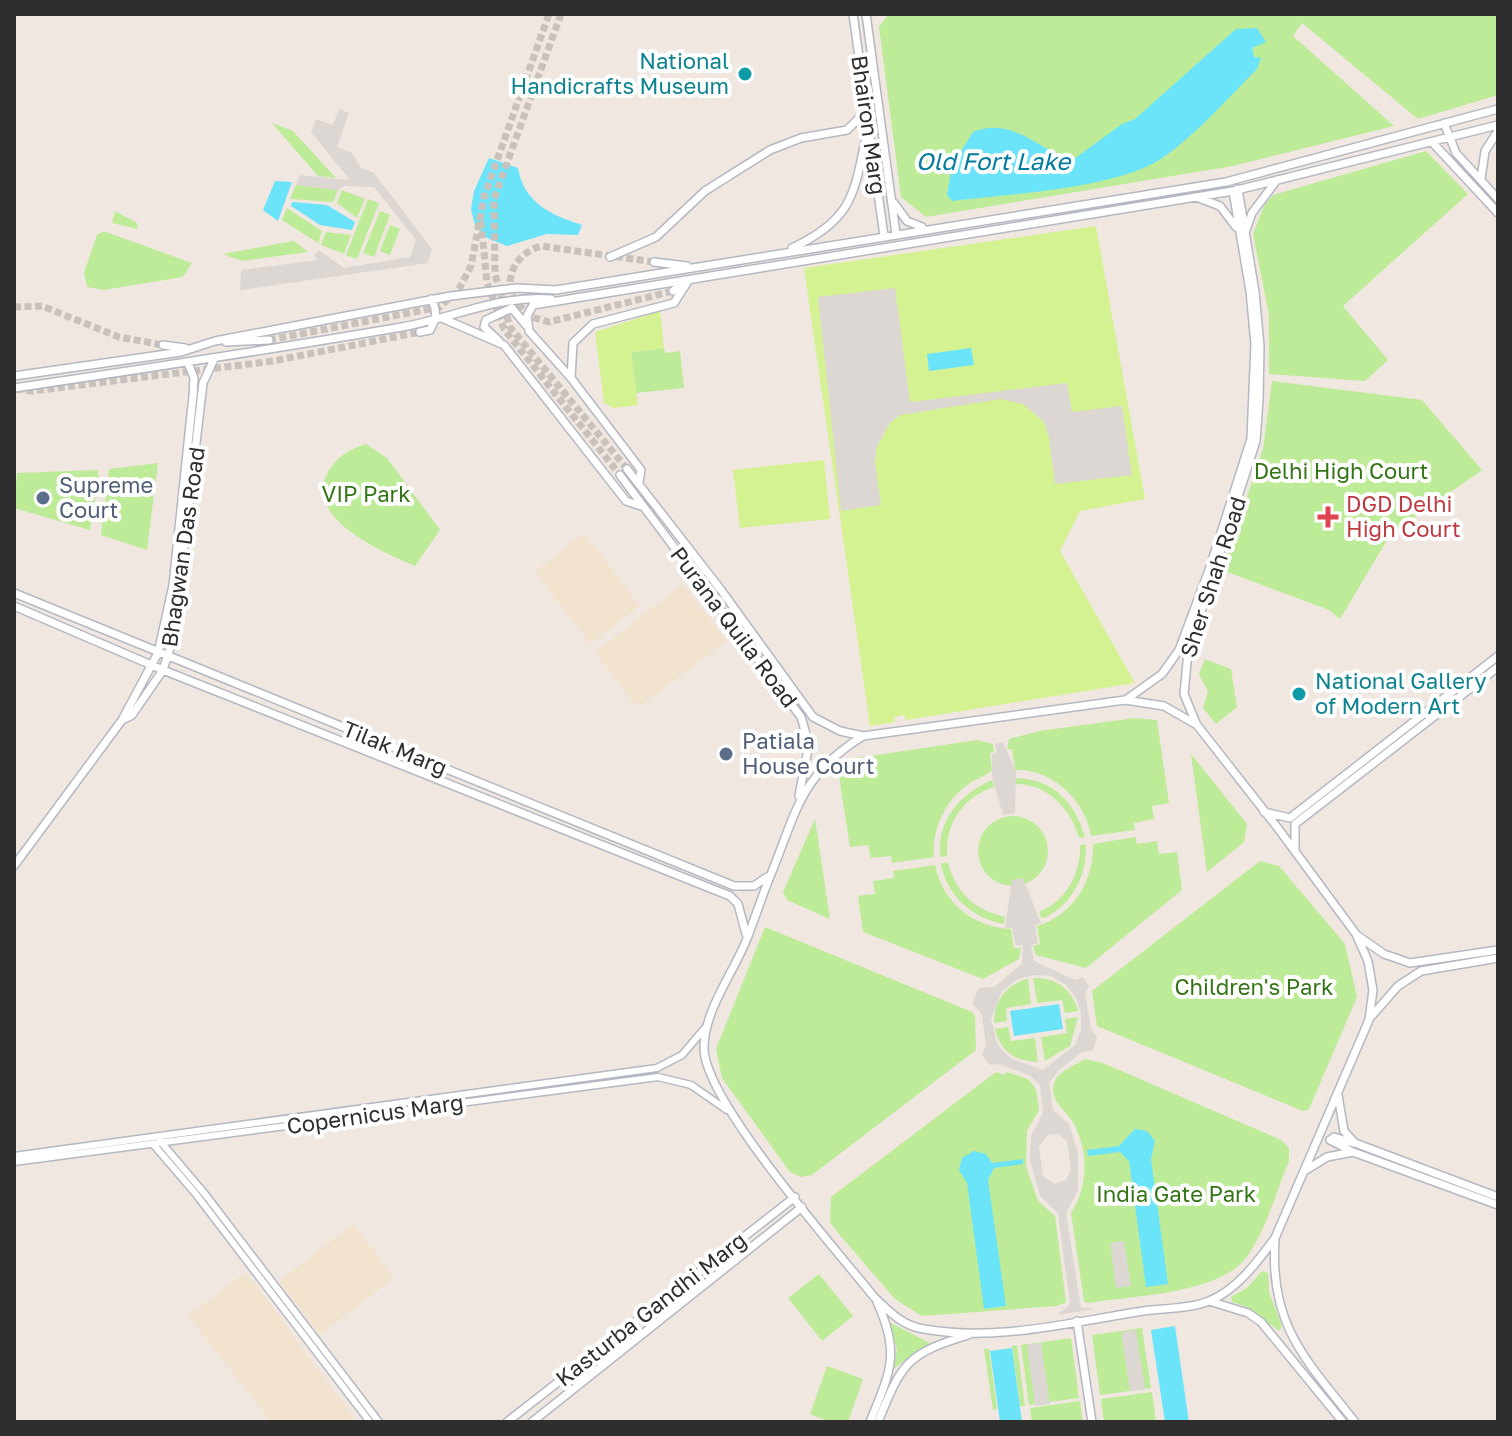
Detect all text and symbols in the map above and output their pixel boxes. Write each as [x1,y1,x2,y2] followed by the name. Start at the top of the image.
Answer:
[510,47,729,99] place label: National Handicrafts Museum
[846,54,893,196] street label: Bhairon Marg
[736,65,754,83] marker: National Handicrafts Museum
[916,146,1072,175] water label: Old Fort Lake
[155,445,210,649] street label: Bhagwan Das Road
[1254,457,1428,484] park label: Delhi High Court
[59,471,153,523] place label: Supreme Court
[321,480,411,507] park label: VIP Park
[34,489,52,507] marker: Supreme Court
[1346,490,1460,542] place label: DGD Delhi High Court
[1174,493,1251,661] street label: Sher Shah Road
[1317,506,1339,528] marker: DGD Delhi High Court
[665,541,804,712] street label: Purana Quila Road
[1315,667,1486,719] place label: National Gallery of Modern Art
[1290,685,1308,703] marker: National Gallery of Modern Art
[339,714,451,781] street label: Tilak Marg
[742,727,874,779] place label: Patiala House Court
[717,745,735,763] marker: Patiala House Court
[1175,973,1333,1000] park label: Children's Park
[285,1088,465,1139] street label: Copernicus Marg
[1096,1180,1256,1207] park label: India Gate Park
[550,1226,751,1391] street label: Kasturba Gandhi Marg

